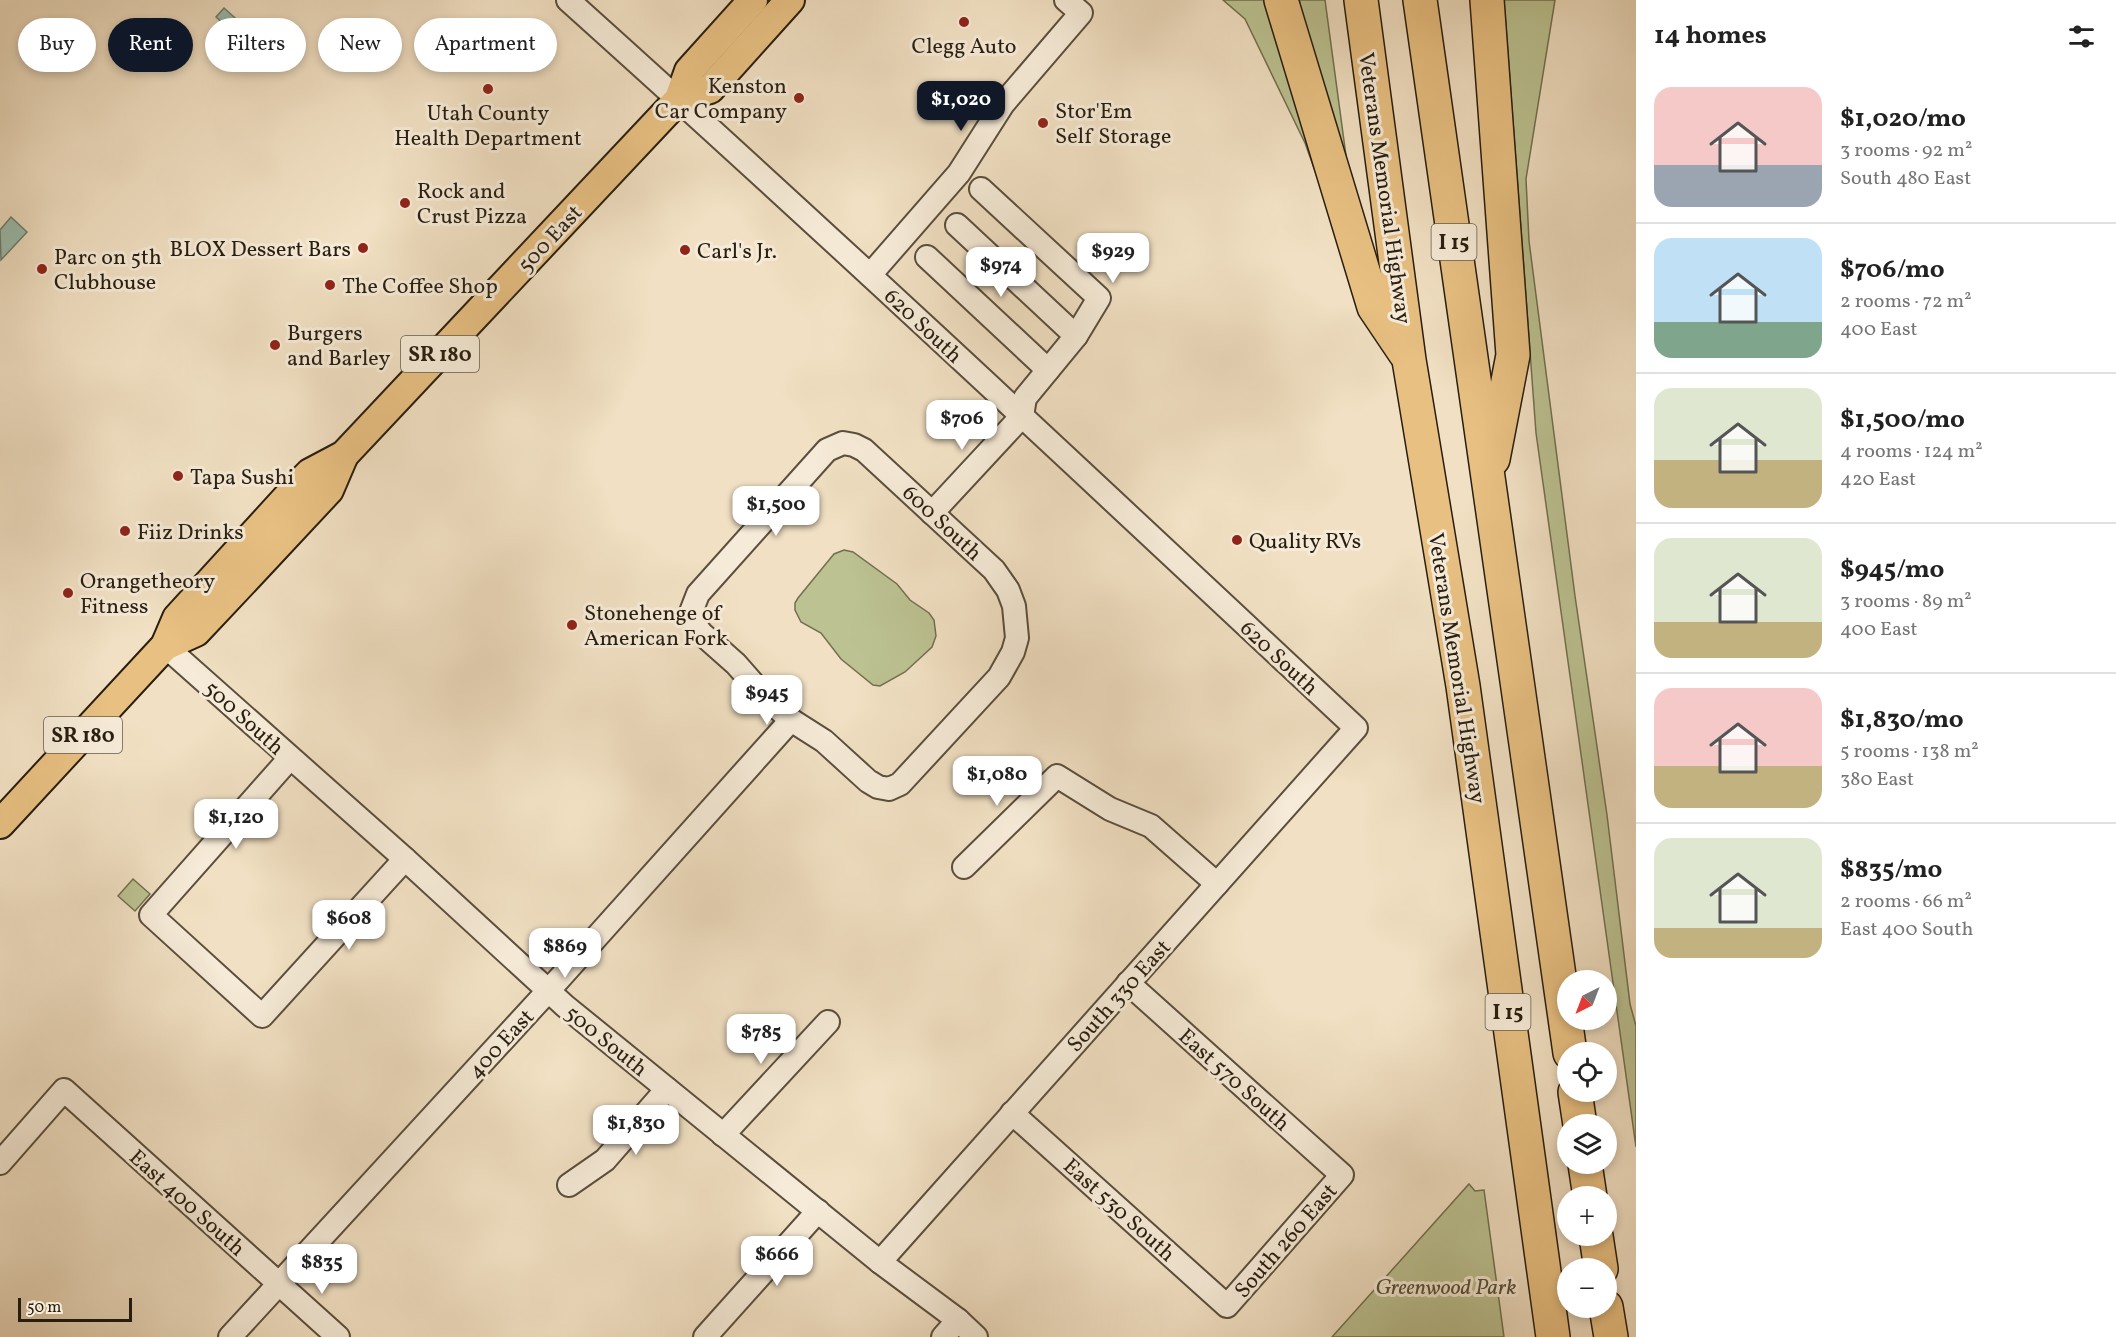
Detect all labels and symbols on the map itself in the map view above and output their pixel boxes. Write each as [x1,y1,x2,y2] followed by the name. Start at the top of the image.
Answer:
[957,15,971,29] marker: Clegg Auto
[912,32,1016,63] place label: Clegg Auto
[1349,51,1418,326] street label: Veterans Memorial Highway
[655,72,787,128] place label: Kenston Car Company
[912,81,1010,132] pin: $1,020
[481,82,495,96] marker: Utah County Health Department
[792,91,806,105] marker: Kenston Car Company
[1055,97,1171,153] place label: Stor'Em Self Storage
[394,99,582,155] place label: Utah County Health Department
[1036,116,1050,130] marker: Stor'Em Self Storage
[417,177,527,233] place label: Rock and Crust Pizza
[398,196,412,210] marker: Rock and Crust Pizza
[511,199,591,281] street label: 500 East
[1432,224,1476,260] road number: I 15
[1077,233,1149,284] pin: $929
[169,235,351,266] place label: BLOX Dessert Bars
[697,237,777,268] place label: Carl's Jr.
[356,241,370,255] marker: BLOX Dessert Bars
[54,243,162,299] place label: Parc on 5th Clubhouse
[678,243,692,257] marker: Carl's Jr.
[965,247,1037,298] pin: $974
[35,262,49,276] marker: Parc on 5th Clubhouse
[342,272,498,303] place label: The Coffee Shop
[323,278,337,292] marker: The Coffee Shop
[876,282,969,371] street label: 620 South
[287,319,391,375] place label: Burgers and Barley
[401,336,479,372] road number: SR 180
[268,338,282,352] marker: Burgers and Barley
[926,400,998,451] pin: $706
[190,463,294,494] place label: Tapa Sushi
[171,469,185,483] marker: Tapa Sushi
[894,479,988,569] street label: 600 South
[727,486,825,537] pin: $1,500
[137,518,244,549] place label: Fiiz Drinks
[118,524,132,538] marker: Fiiz Drinks
[1249,527,1361,558] place label: Quality RVs
[1419,531,1492,806] street label: Veterans Memorial Highway
[1230,533,1244,547] marker: Quality RVs
[80,567,215,623] place label: Orangetheory Fitness
[61,586,75,600] marker: Orangetheory Fitness
[584,599,728,655] place label: Stonehenge of American Fork
[1232,614,1325,703] street label: 620 South
[565,618,579,632] marker: Stonehenge of American Fork
[196,674,290,763] street label: 500 South
[731,675,803,726] pin: $945
[44,717,122,753] road number: SR 180
[948,756,1046,807] pin: $1,080
[187,799,285,850] pin: $1,120
[313,900,385,951] pin: $608
[529,928,601,979] pin: $869
[1061,933,1179,1060] street label: South 330 East
[1557,970,1617,1030] north arrow
[1486,994,1530,1030] road number: I 15
[557,999,653,1085] street label: 500 South
[461,1003,542,1086] street label: 400 East
[725,1014,797,1065] pin: $785
[1171,1022,1296,1139] street label: East 570 South
[587,1105,685,1156] pin: $1,830
[121,1143,251,1264] street label: East 400 South
[1055,1152,1181,1270] street label: East 530 South
[1228,1177,1346,1306] street label: South 260 East
[741,1236,813,1287] pin: $666
[286,1244,358,1295] pin: $835
[1376,1273,1516,1304] park label: Greenwood Park
[18,1295,132,1322] scale bar

